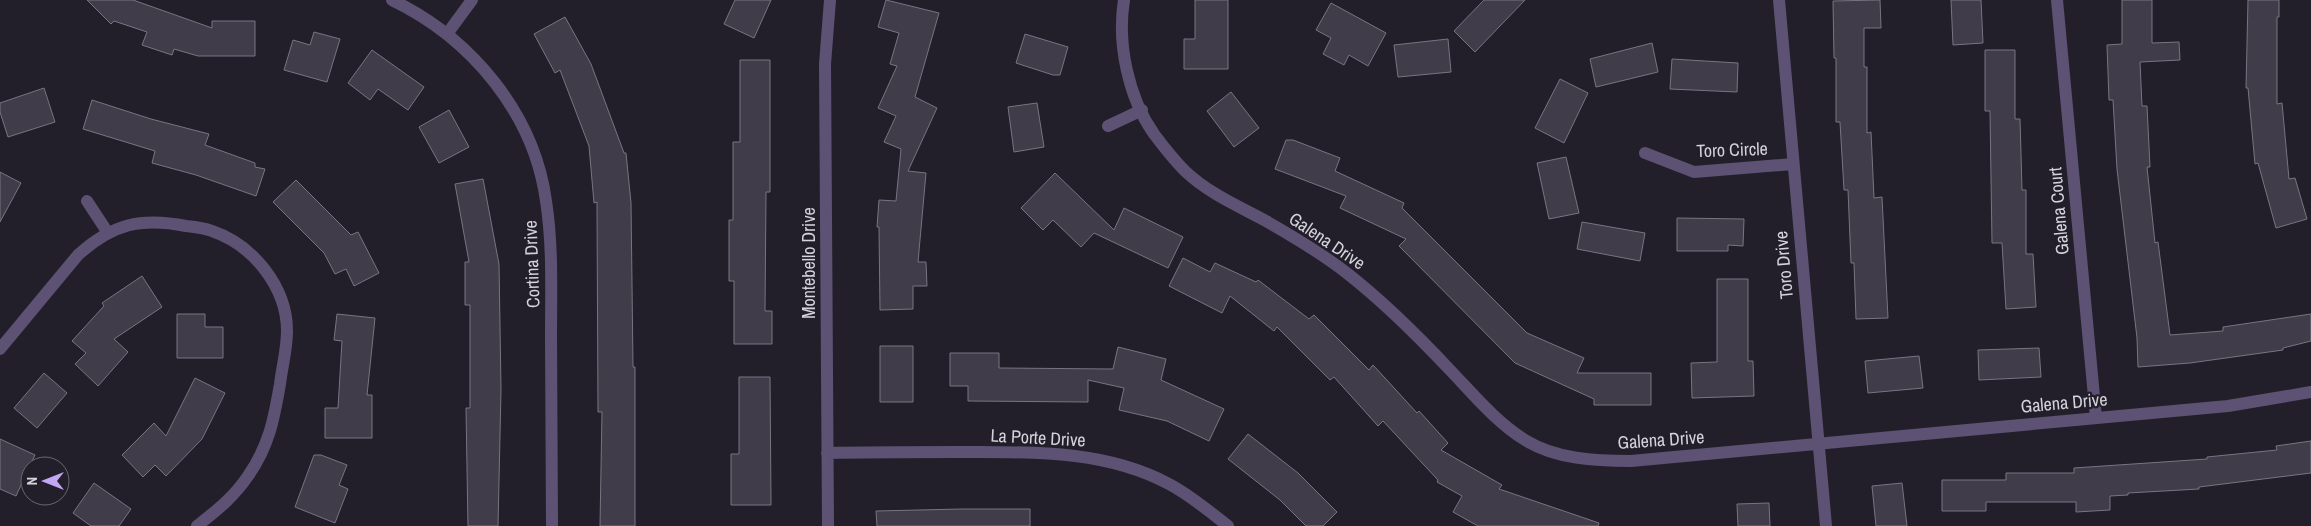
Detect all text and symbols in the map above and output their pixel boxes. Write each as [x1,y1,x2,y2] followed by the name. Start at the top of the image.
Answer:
[1696,136,1768,163] street label: Toro Circle
[2042,166,2075,256] street label: Galena Court
[1284,206,1370,275] street label: Galena Drive
[796,207,821,319] street label: Montebello Drive
[517,220,546,308] street label: Cortina Drive
[1768,230,1799,300] street label: Toro Drive
[2020,386,2108,419] street label: Galena Drive
[990,423,1086,452] street label: La Porte Drive
[1617,424,1705,455] street label: Galena Drive
[20,456,70,506] north arrow
[23,477,41,485] text: N

